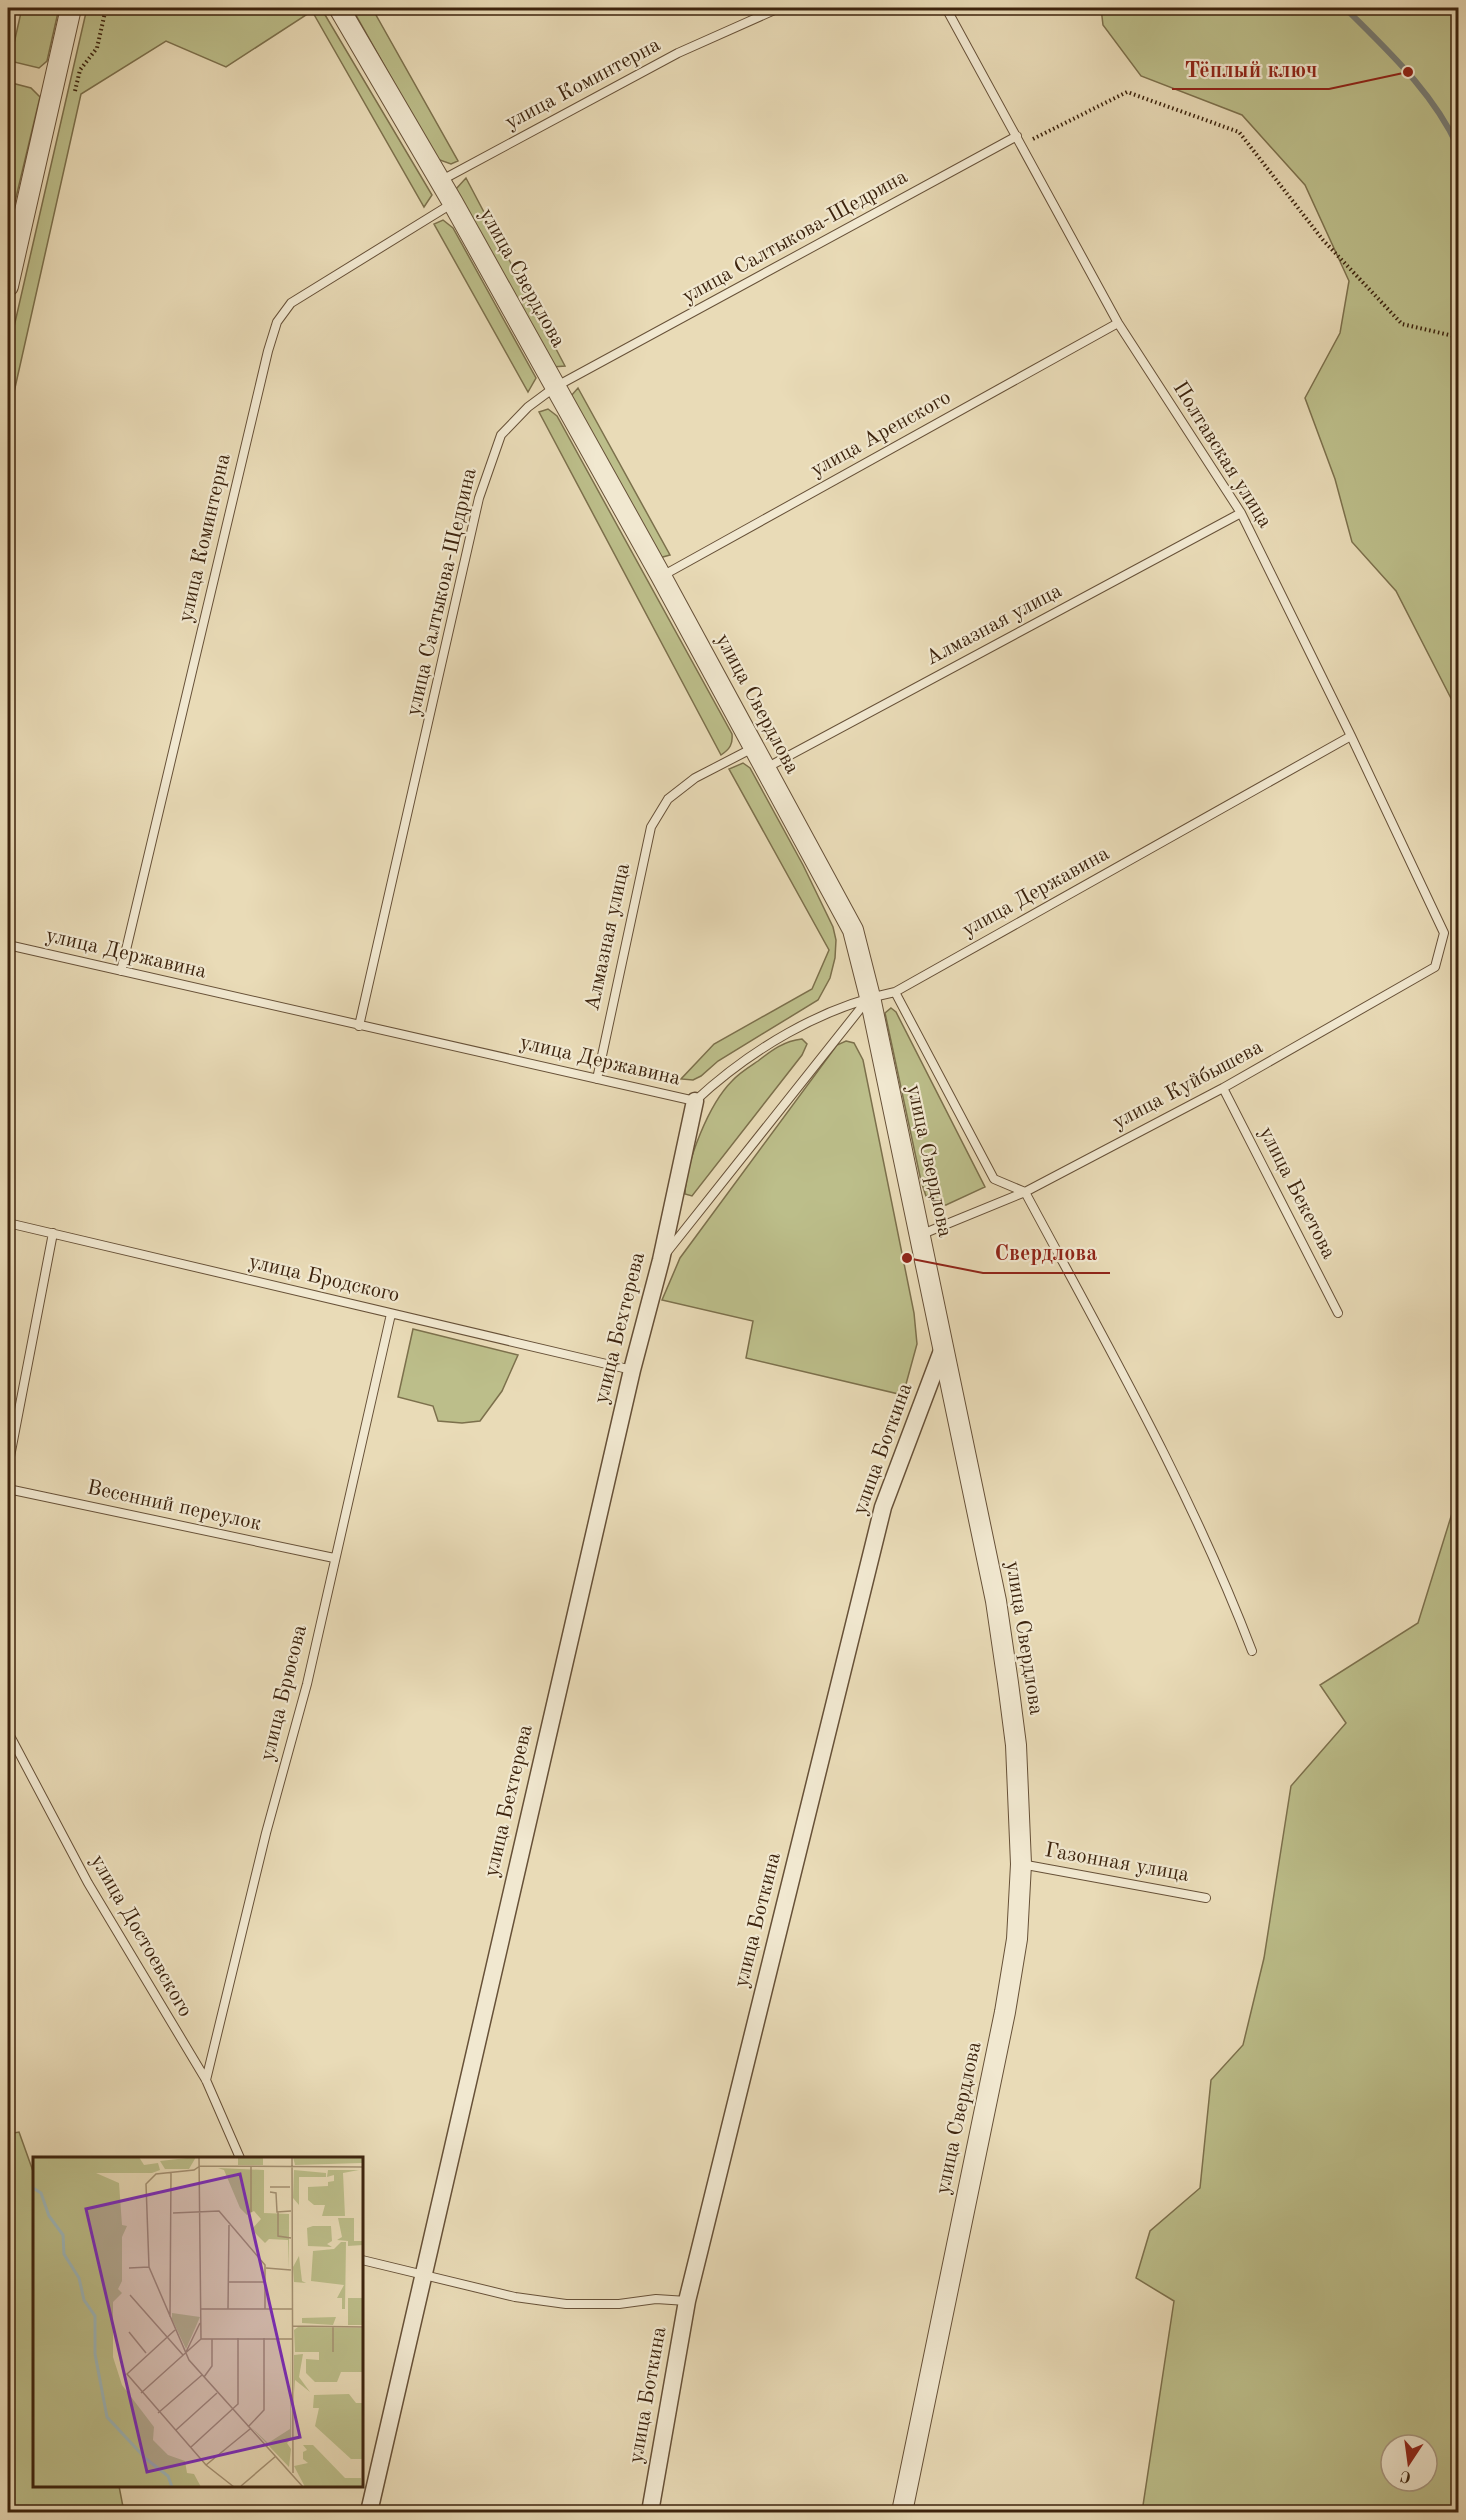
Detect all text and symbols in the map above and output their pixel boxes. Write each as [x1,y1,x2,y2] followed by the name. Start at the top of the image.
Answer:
[502,34,664,134] street label: улица Коминтерна
[1172,49,1329,89] callout: Тёплый ключ
[1184,60,1318,82] text: Тёплый ключ
[679,166,911,308] street label: улица Салтыкова-Щедрина
[475,205,569,351] street label: улица Свердлова
[1168,378,1276,532] street label: Полтавская улица
[808,387,954,481] street label: улица Аренского
[175,452,235,624] street label: улица Коминтерна
[403,466,481,718] street label: улица Салтыкова-Щедрина
[923,580,1065,670] street label: Алмазная улица
[711,630,803,778] street label: улица Свердлова
[959,843,1113,941] street label: улица Державина
[582,861,634,1013] street label: Алмазная улица
[44,925,208,983] street label: улица Державина
[518,1032,682,1090] street label: улица Державина
[1110,1037,1266,1133] street label: улица Куйбышева
[903,1083,955,1239] street label: улица Свердлова
[1255,1124,1339,1262] street label: улица Бекетова
[983,1233,1110,1273] callout: Свердлова
[994,1243,1098,1265] text: Свердлова
[591,1250,649,1406] street label: улица Бехтерева
[247,1251,401,1307] street label: улица Бродского
[849,1380,917,1518] street label: улица Боткина
[85,1477,264,1535] street label: Весенний переулок
[1001,1560,1047,1716] street label: улица Свердлова
[257,1623,311,1763] street label: улица Брюсова
[481,1723,537,1879] street label: улица Бехтерева
[1043,1840,1191,1886] street label: Газонная улица
[731,1850,785,1990] street label: улица Боткина
[86,1851,196,2021] street label: улица Достоевского
[933,2040,985,2196] street label: улица Свердлова
[33,2157,363,2487] inset map
[626,2325,670,2465] street label: улица Боткина
[1379,2433,1439,2493] north arrow
[1399,2467,1413,2485] text: С

